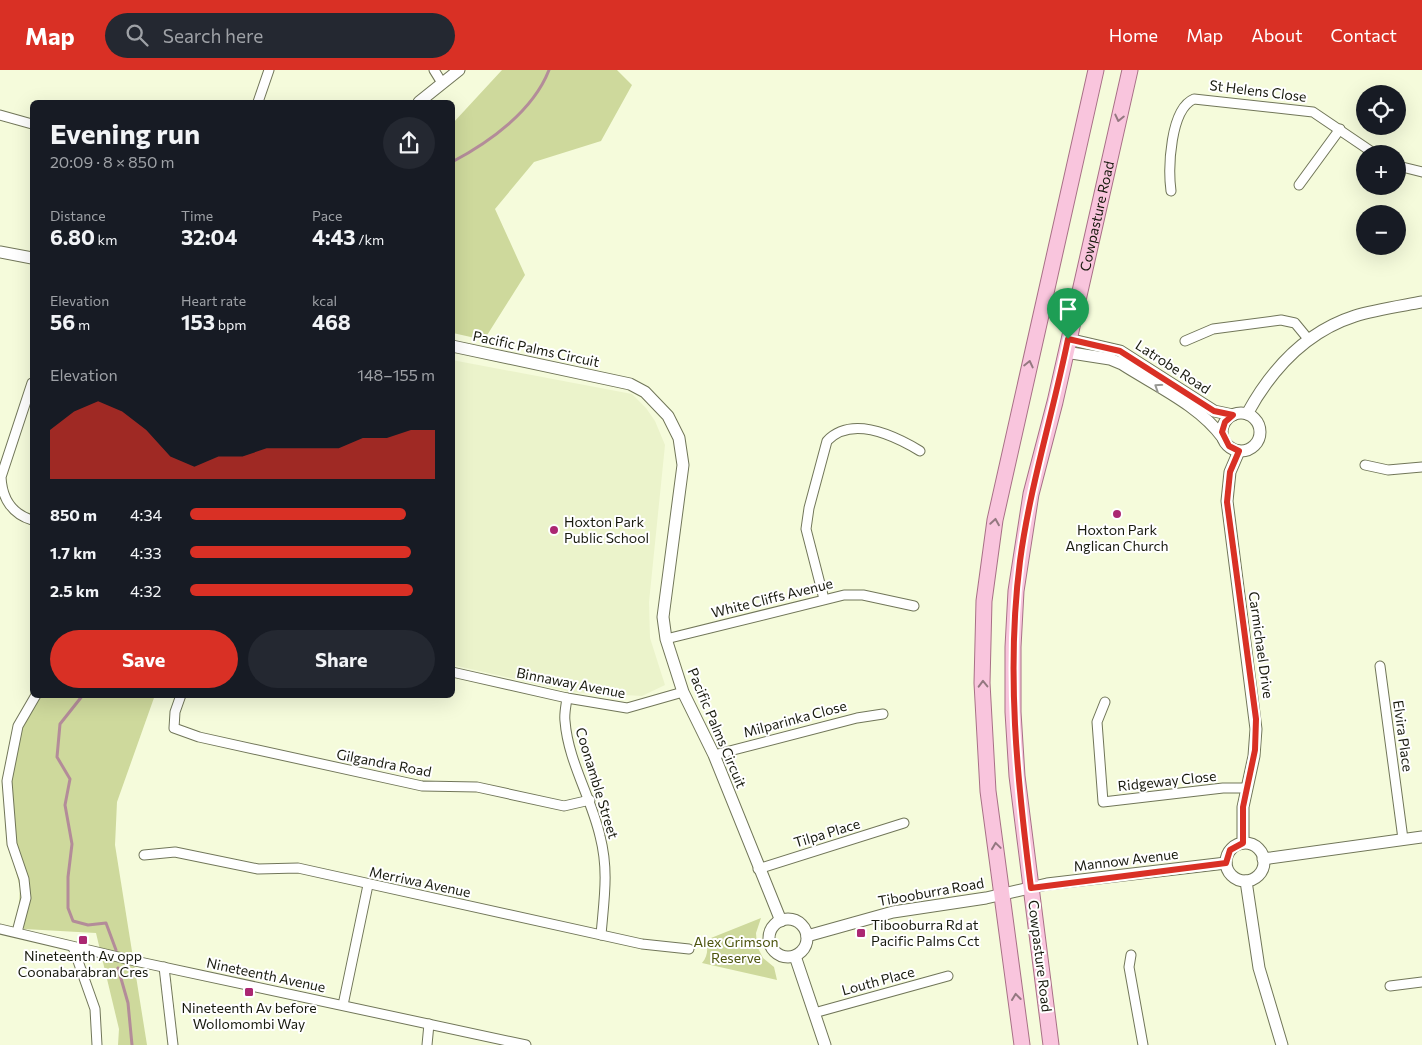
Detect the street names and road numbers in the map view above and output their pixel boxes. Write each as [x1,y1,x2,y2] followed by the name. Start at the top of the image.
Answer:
[1209,76,1307,105] street label: St Helens Close
[1076,159,1117,273] street label: Cowpasture Road
[471,327,601,370] street label: Pacific Palms Circuit
[1133,336,1214,397] street label: Latrobe Road
[709,574,834,621] street label: White Cliffs Avenue
[1246,590,1277,700] street label: Carmichael Drive
[515,664,627,701] street label: Binnaway Avenue
[684,665,751,791] street label: Pacific Palms Circuit
[741,697,848,740] street label: Milparinka Close
[1390,699,1417,773] street label: Elvira Place
[572,725,623,841] street label: Coonamble Street
[335,745,433,780] street label: Gilgandra Road
[1117,767,1217,794] street label: Ridgeway Close
[792,814,862,851] street label: Tilpa Place
[1073,845,1179,874] street label: Mannow Avenue
[368,862,472,901] street label: Merriwa Avenue
[877,874,985,909] street label: Tibooburra Road
[1025,899,1056,1013] street label: Cowpasture Road
[205,954,327,995] street label: Nineteenth Avenue
[840,963,916,998] street label: Louth Place

